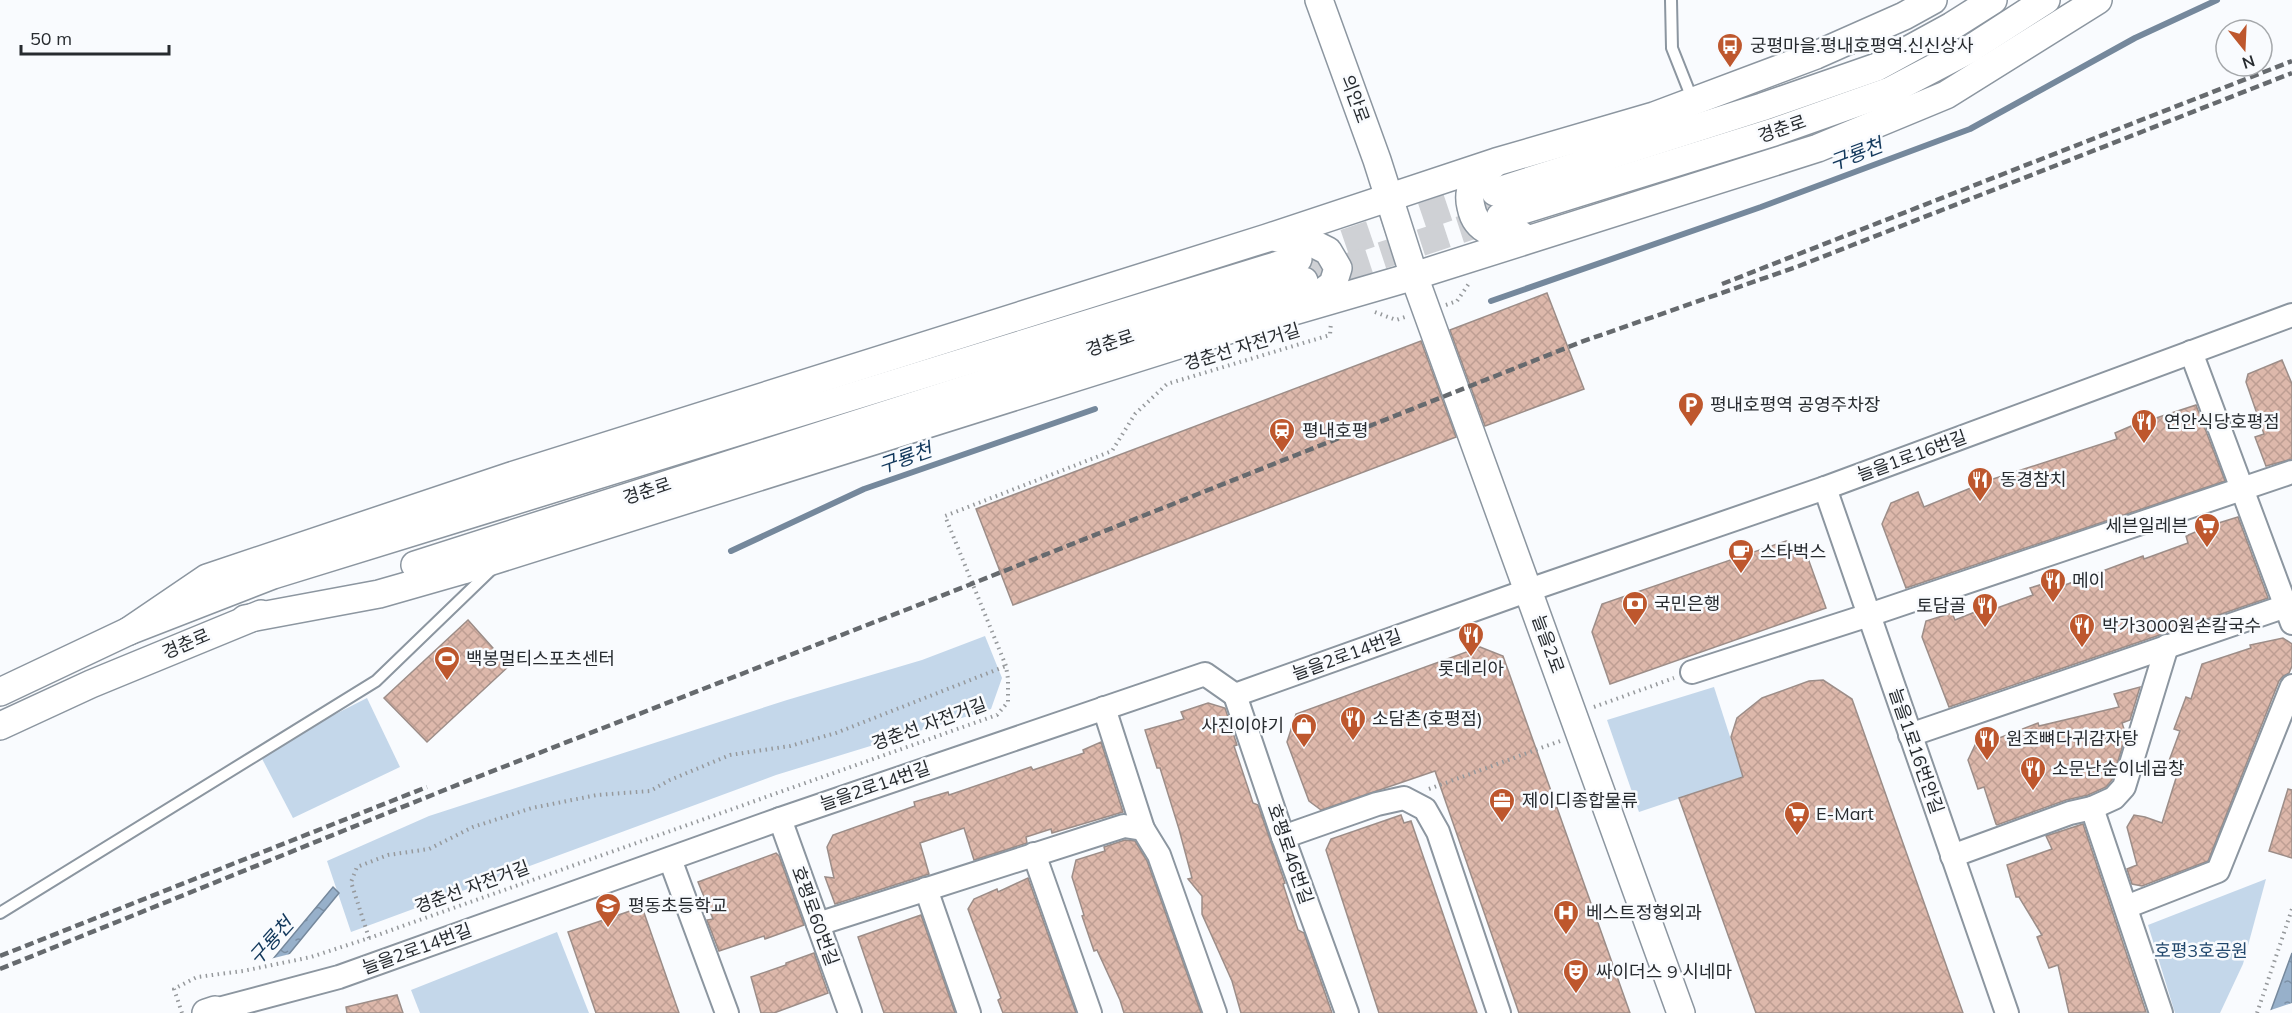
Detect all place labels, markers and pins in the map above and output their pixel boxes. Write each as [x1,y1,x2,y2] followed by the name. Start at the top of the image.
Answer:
[1715,31,1745,69] bus stop icon: 궁평마을.평내호평역.신신상사
[1750,34,1974,57] place label: 궁평마을.평내호평역.신신상사
[1676,390,1706,428] parking icon: 평내호평역 공영주차장
[1710,393,1880,416] place label: 평내호평역 공영주차장
[2129,407,2159,445] restaurant icon: 연안식당호평점
[2164,410,2280,433] place label: 연안식당호평점
[1267,416,1297,454] station icon: 평내호평
[1302,419,1368,442] place label: 평내호평
[1965,465,1995,503] restaurant icon: 동경참치
[2000,468,2066,491] place label: 동경참치
[2192,511,2222,549] supermarket icon: 세븐일레븐
[2105,514,2188,537] place label: 세븐일레븐
[1726,537,1756,575] cafe icon: 스타벅스
[1760,540,1826,563] place label: 스타벅스
[2038,566,2068,604] restaurant icon: 메이
[2072,569,2105,592] place label: 메이
[1620,589,1650,627] bank icon: 국민은행
[1970,591,2000,629] restaurant icon: 토담골
[1654,592,1720,615] place label: 국민은행
[1916,594,1966,617] place label: 토담골
[2067,611,2097,649] restaurant icon: 박가3000원손칼국수
[2102,614,2261,637] place label: 박가3000원손칼국수
[1456,620,1486,658] restaurant icon: 롯데리아
[432,644,462,682] sports icon: 백봉멀티스포츠센터
[466,647,615,670] place label: 백봉멀티스포츠센터
[1438,657,1505,680] place label: 롯데리아
[1338,704,1368,742] restaurant icon: 소담촌(호평점)
[1372,707,1483,730] place label: 소담촌(호평점)
[1289,711,1319,749] shop icon: 사진이야기
[1201,714,1284,737] place label: 사진이야기
[1972,724,2002,762] restaurant icon: 원조뼈다귀감자탕
[2006,727,2138,750] place label: 원조뼈다귀감자탕
[2018,754,2048,792] restaurant icon: 소문난순이네곱창
[2052,757,2184,780] place label: 소문난순이네곱창
[1487,786,1517,824] office icon: 제이디종합물류
[1522,789,1638,812] place label: 제이디종합물류
[1782,799,1812,837] supermarket icon: E-Mart
[1816,802,1874,825] place label: E-Mart
[593,891,623,929] school or university icon: 평동초등학교
[628,894,727,917] place label: 평동초등학교
[1551,898,1581,936] hospital icon: 베스트정형외과
[1586,901,1702,924] place label: 베스트정형외과
[1561,957,1591,995] theatre icon: 싸이더스 9 시네마
[1596,960,1733,983] place label: 싸이더스 9 시네마

